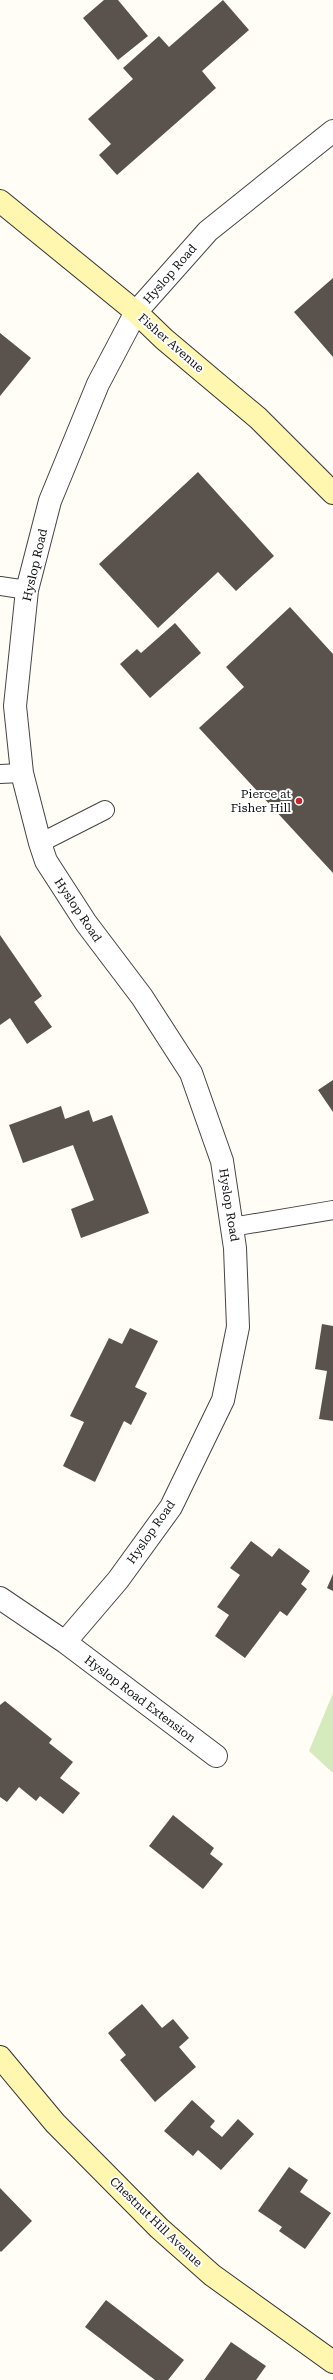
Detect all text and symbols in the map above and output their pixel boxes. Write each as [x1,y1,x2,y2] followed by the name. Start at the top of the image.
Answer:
[140,241,200,307] street label: Hyslop Road
[135,311,207,375] street label: Fisher Avenue
[20,527,50,603] street label: Hyslop Road
[231,787,292,815] place label: Pierce at Fisher Hill
[294,796,304,806] marker: Pierce at Fisher Hill
[51,875,105,945] street label: Hyslop Road
[216,1167,242,1243] street label: Hyslop Road
[124,1497,178,1566] street label: Hyslop Road
[82,1653,198,1745] street label: Hyslop Road Extension
[107,2174,205,2270] street label: Chestnut Hill Avenue

